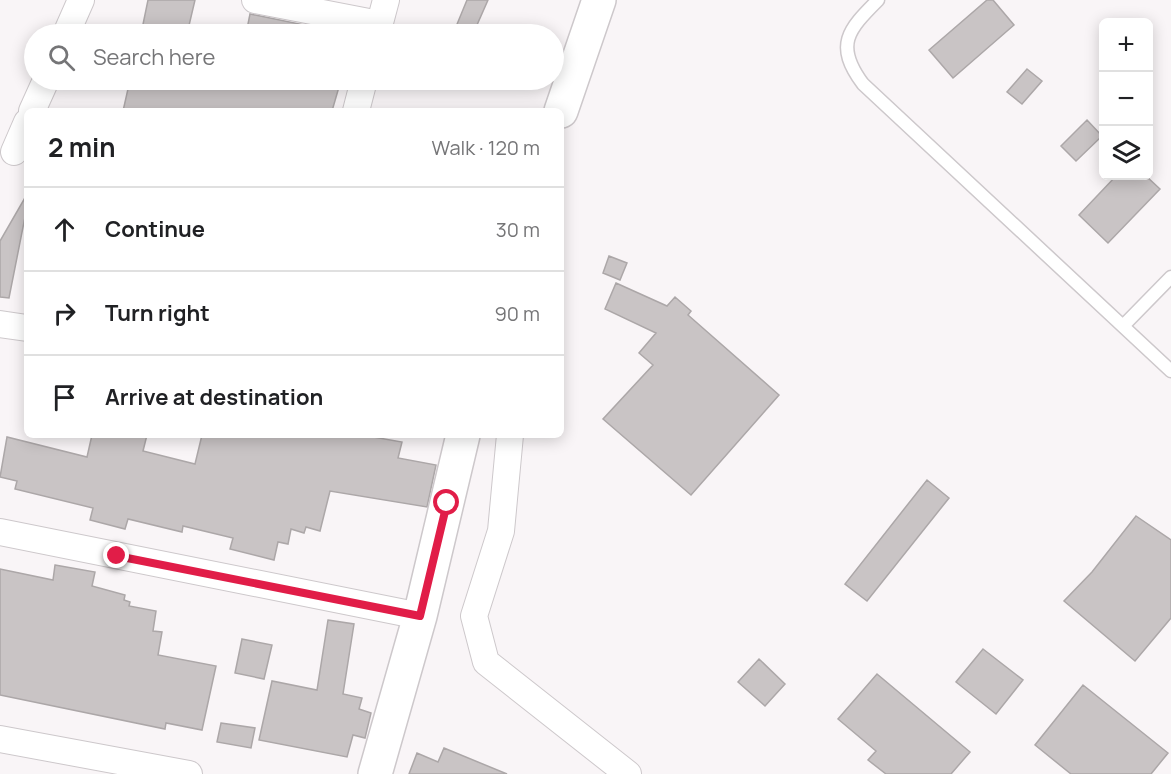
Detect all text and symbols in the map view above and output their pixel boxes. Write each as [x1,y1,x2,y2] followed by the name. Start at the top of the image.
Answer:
[1099,18,1153,180] map controls
[1099,18,1153,72] button: +
[24,24,564,90] search box
[45,41,78,74] icon: search
[93,42,215,72] text: Search here
[1099,72,1153,126] button: −
[1099,126,1153,180] button: layers
[48,129,116,165] text: 2 min
[432,134,540,161] text: Walk · 120 m
[48,213,81,246] icon: ahead
[105,214,205,244] text: Continue
[496,216,540,243] text: 30 m
[48,297,81,330] icon: right
[105,298,210,328] text: Turn right
[494,300,540,327] text: 90 m
[48,381,81,414] icon: arrive
[105,382,323,412] text: Arrive at destination
[433,489,459,515] route start
[103,542,129,568] route end

